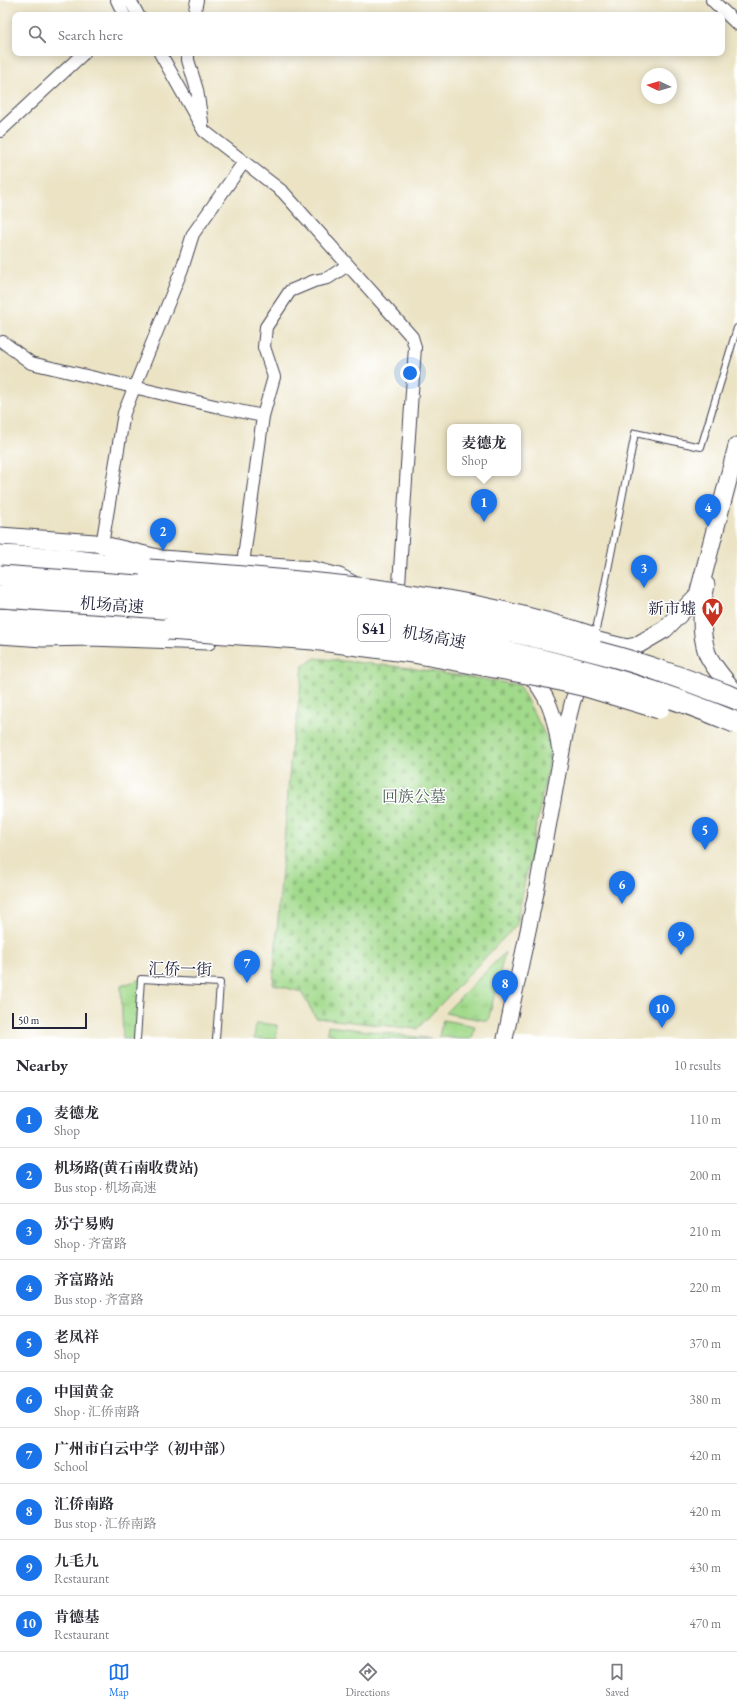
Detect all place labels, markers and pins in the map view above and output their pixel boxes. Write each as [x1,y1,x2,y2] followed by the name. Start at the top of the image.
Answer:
[471,489,497,522] pin: 1
[695,494,721,527] pin: 4
[150,518,176,551] pin: 2
[631,555,657,588] pin: 3
[699,595,725,628] metro station icon: 新市墟
[648,598,696,619] place label: 新市墟
[692,817,718,850] pin: 5
[609,871,635,904] pin: 6
[668,922,694,955] pin: 9
[234,950,260,983] pin: 7
[492,970,518,1003] pin: 8
[649,995,675,1028] pin: 10

